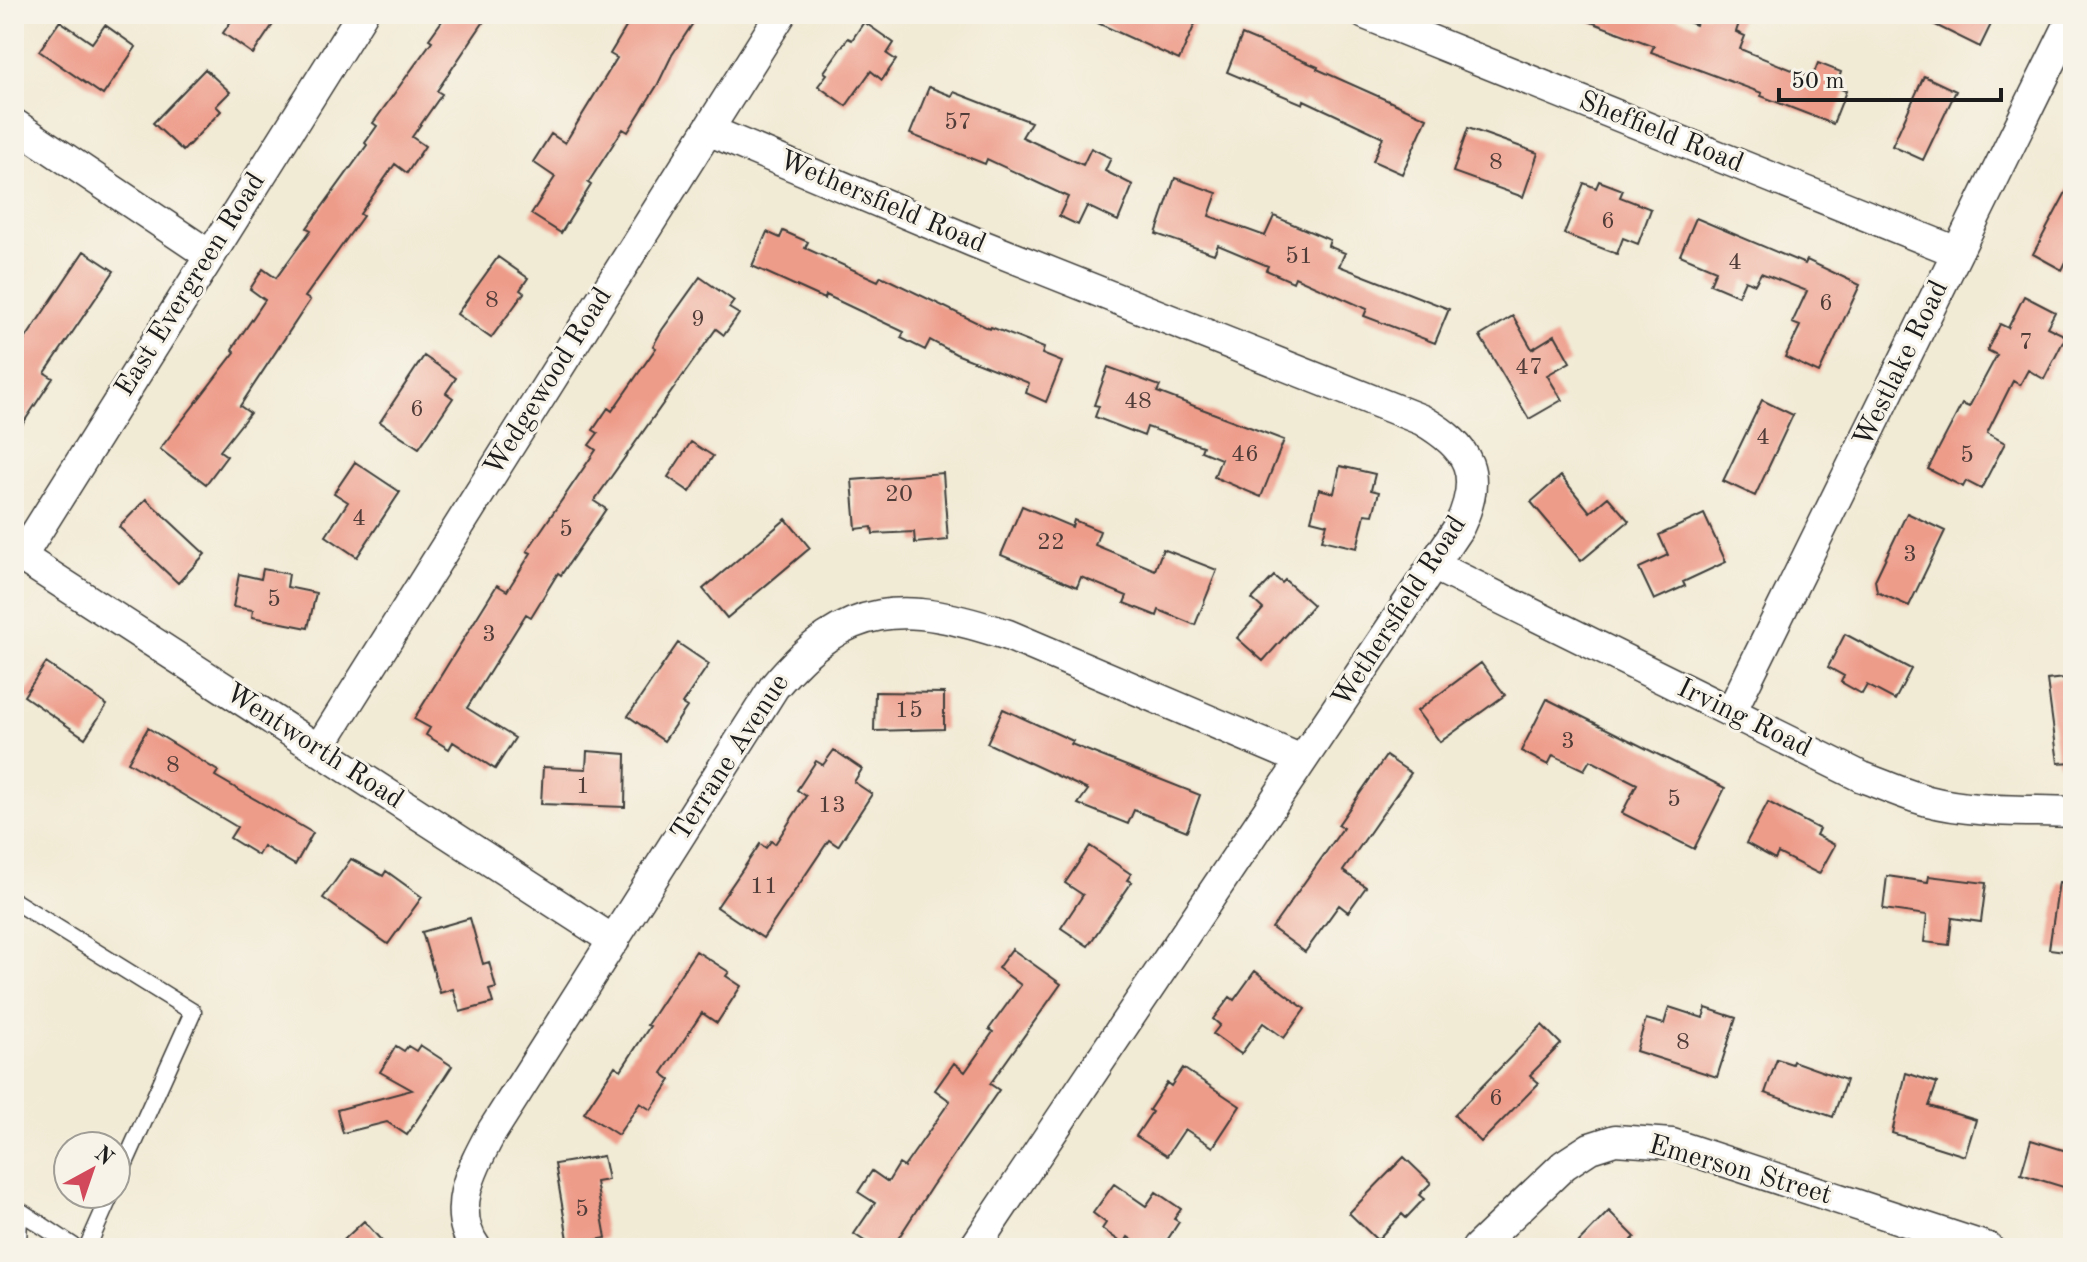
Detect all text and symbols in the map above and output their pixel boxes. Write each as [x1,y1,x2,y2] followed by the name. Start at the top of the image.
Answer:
[1779,52,2001,102] scale bar
[1791,70,1845,94] text: 50 m
[1575,87,1747,179] street label: Sheffield Road
[944,111,972,135] house number: 57
[774,147,990,259] street label: Wethersfield Road
[1489,151,1503,175] house number: 8
[111,168,271,402] street label: East Evergreen Road
[1601,210,1615,234] house number: 6
[1285,245,1313,269] house number: 51
[1728,251,1742,275] house number: 4
[1850,276,1954,452] street label: Westlake Road
[480,283,618,481] street label: Wedgewood Road
[485,289,499,313] house number: 8
[1819,292,1833,316] house number: 6
[691,308,705,332] house number: 9
[2019,331,2033,355] house number: 7
[1515,356,1543,380] house number: 47
[1124,390,1152,414] house number: 48
[410,398,424,422] house number: 6
[1756,426,1770,450] house number: 4
[1231,443,1259,467] house number: 46
[1960,444,1974,468] house number: 5
[885,483,913,507] house number: 20
[352,507,366,531] house number: 4
[1328,511,1472,713] street label: Wethersfield Road
[559,518,573,542] house number: 5
[1037,531,1065,555] house number: 22
[1903,543,1917,567] house number: 3
[267,588,281,612] house number: 5
[482,623,496,647] house number: 3
[667,670,795,846] street label: Terrane Avenue
[1673,675,1815,763] street label: Irving Road
[220,679,408,815] street label: Wentworth Road
[895,699,923,723] house number: 15
[1561,730,1575,754] house number: 3
[166,754,180,778] house number: 8
[576,775,590,799] house number: 1
[1667,788,1681,812] house number: 5
[818,794,846,818] house number: 13
[750,875,778,899] house number: 11
[1676,1031,1690,1055] house number: 8
[1489,1087,1503,1111] house number: 6
[52,1130,132,1210] north arrow
[1645,1131,1835,1211] street label: Emerson Street
[90,1142,117,1170] text: N
[575,1198,589,1222] house number: 5

